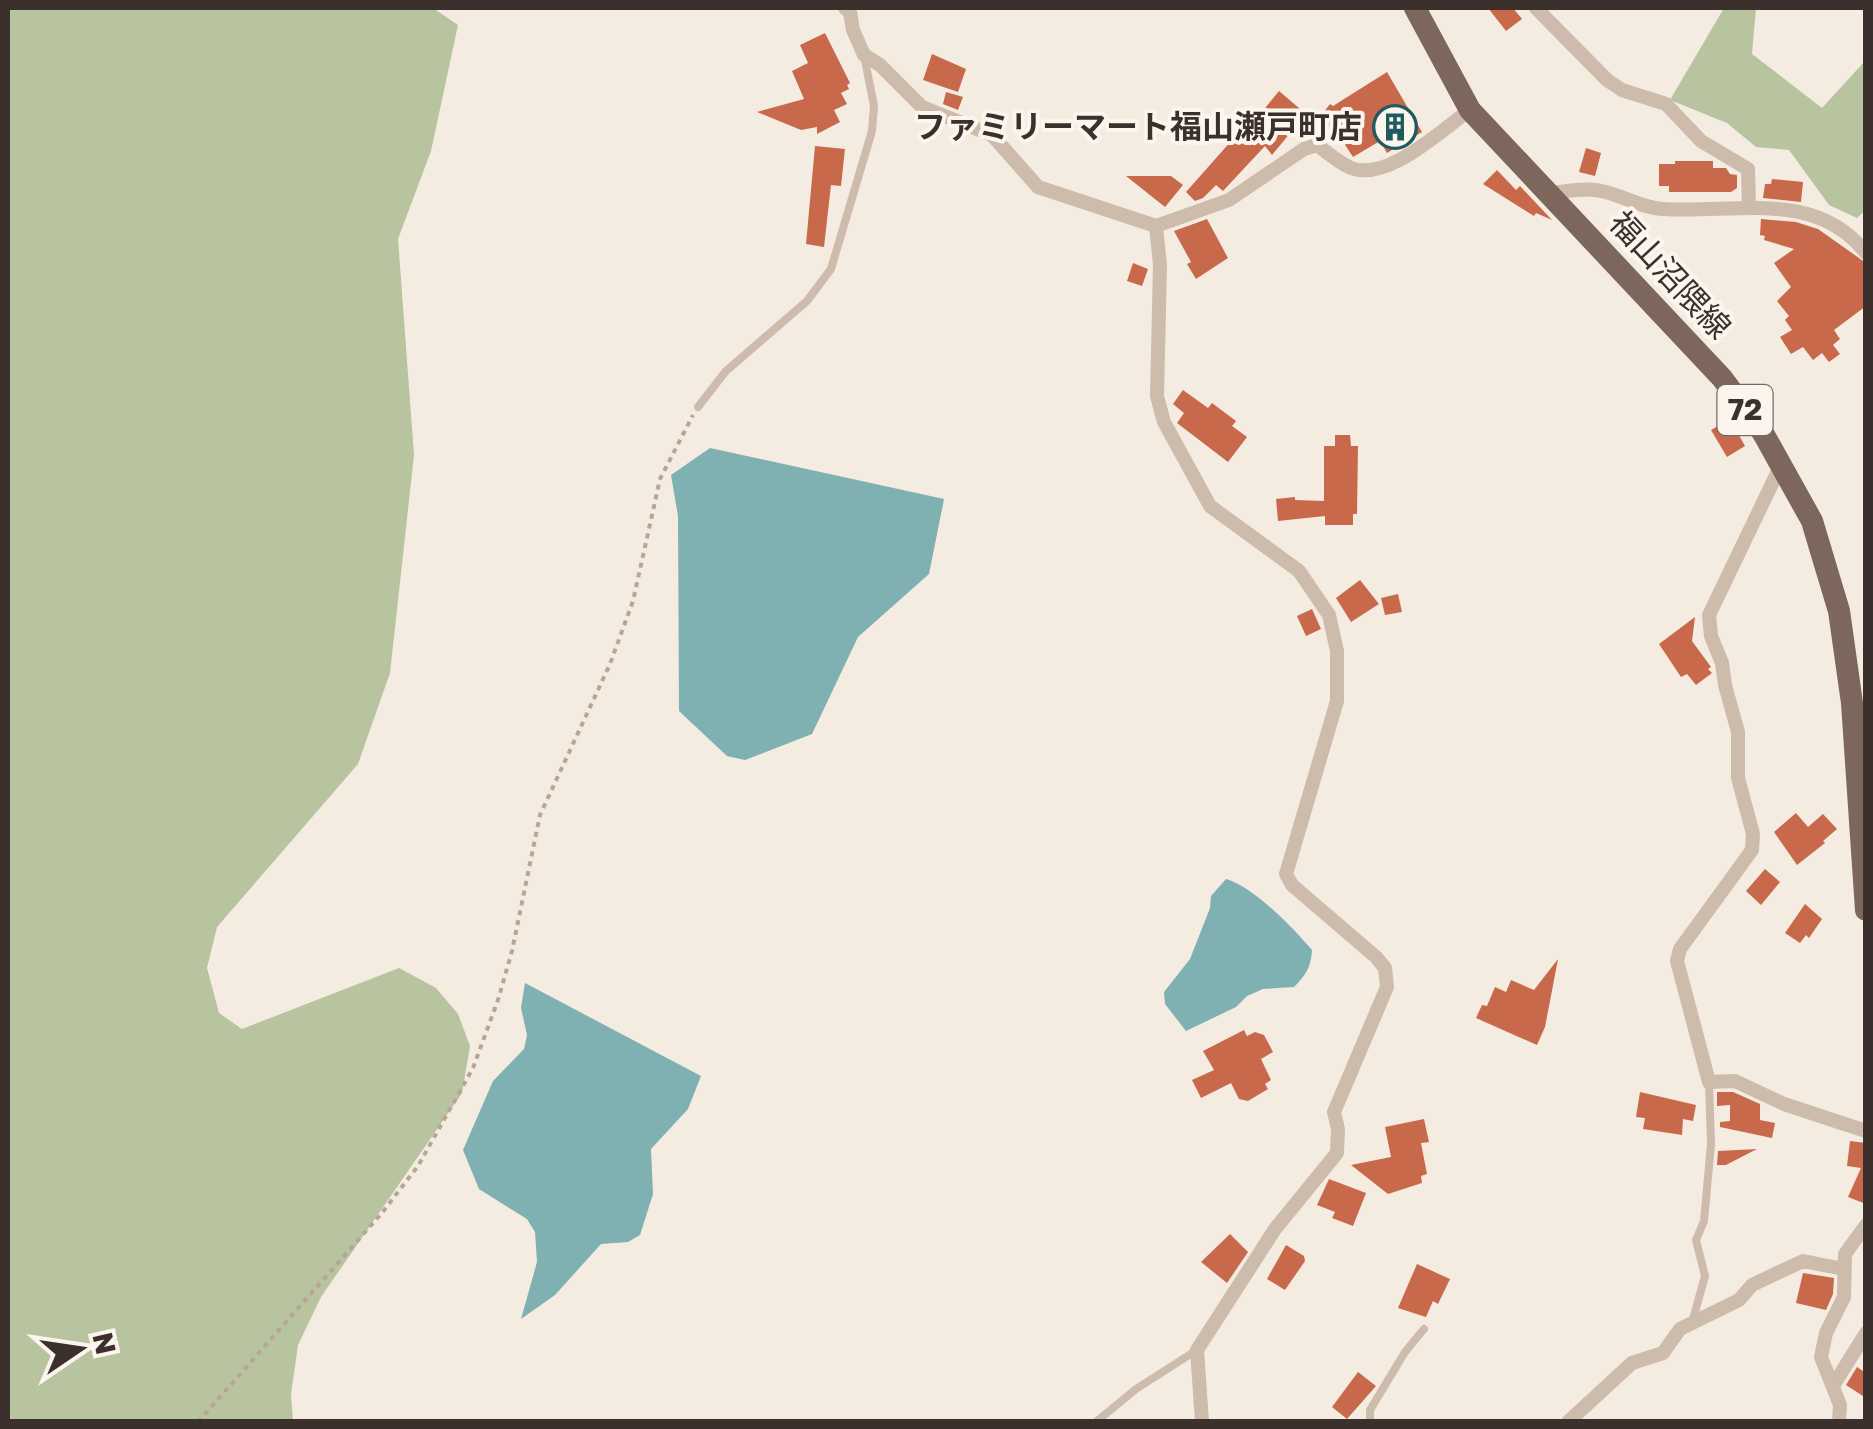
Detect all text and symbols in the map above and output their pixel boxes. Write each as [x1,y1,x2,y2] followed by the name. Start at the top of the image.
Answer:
[1372,104,1418,150] building icon: ファミリーマート福山瀬戸町店
[914,107,1362,145] place label: ファミリーマート福山瀬戸町店
[1602,203,1739,346] street label: 福山沼隈線
[1718,385,1772,435] road number: 72
[30,1299,130,1399] north arrow
[86,1329,123,1357] text: N

